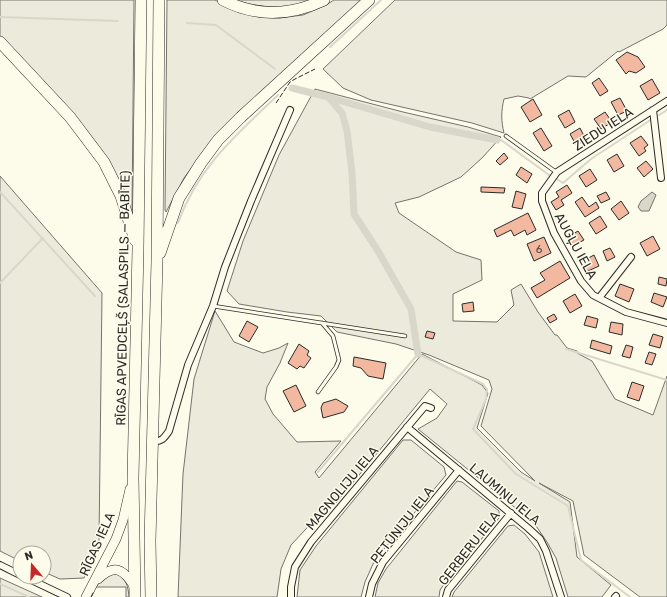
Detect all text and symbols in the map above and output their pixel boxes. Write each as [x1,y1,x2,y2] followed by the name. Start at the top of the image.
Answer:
[570,104,636,154] street label: ZIEDU IELA
[113,170,133,426] street label: RĪGAS APVEDCEĻŠ (SALASPILS — BABĪTE)
[552,210,600,282] street label: AUGĻU IELA
[536,243,543,256] house number: 6
[303,443,381,533] street label: MAGNOLIJU IELA
[467,460,544,528] street label: LAUMIŅU IELA
[367,483,437,566] street label: PETŪNIJU IELA
[435,508,503,588] street label: GERBERU IELA
[76,510,118,578] street label: RĪGAS IELA
[12,545,52,585] north arrow
[23,549,35,563] text: N

